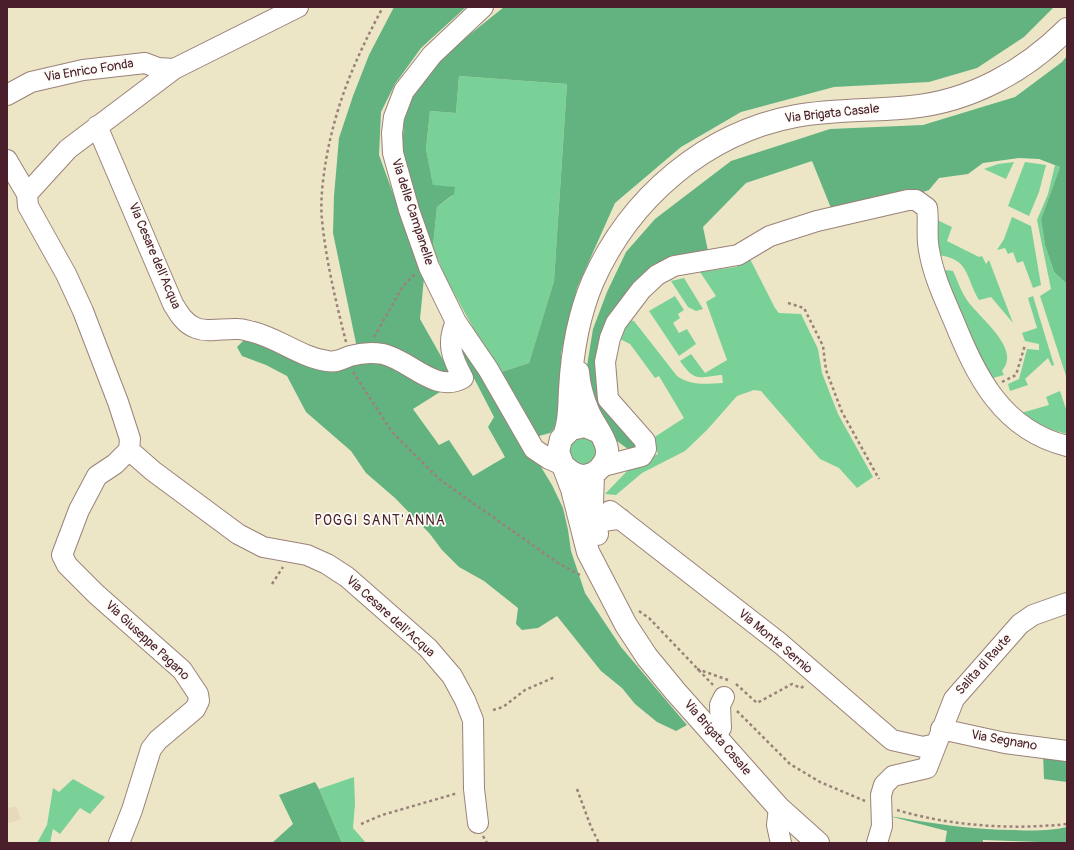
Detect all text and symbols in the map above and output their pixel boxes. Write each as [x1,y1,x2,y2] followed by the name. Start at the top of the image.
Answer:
[43,56,135,86] street label: Via Enrico Fonda
[784,101,880,127] street label: Via Brigata Casale
[387,157,437,267] street label: Via delle Campanelle
[125,200,183,312] street label: Via Cesare dell'Acqua
[314,513,446,529] district label: POGGI SANT'ANNA
[342,573,438,661] street label: Via Cesare dell'Acqua
[102,598,192,684] street label: Via Giuseppe Pagano
[735,606,815,678] street label: Via Monte Sernio
[953,631,1015,699] street label: Salita di Raute
[680,697,754,779] street label: Via Brigata Casale
[970,727,1038,755] street label: Via Segnano

